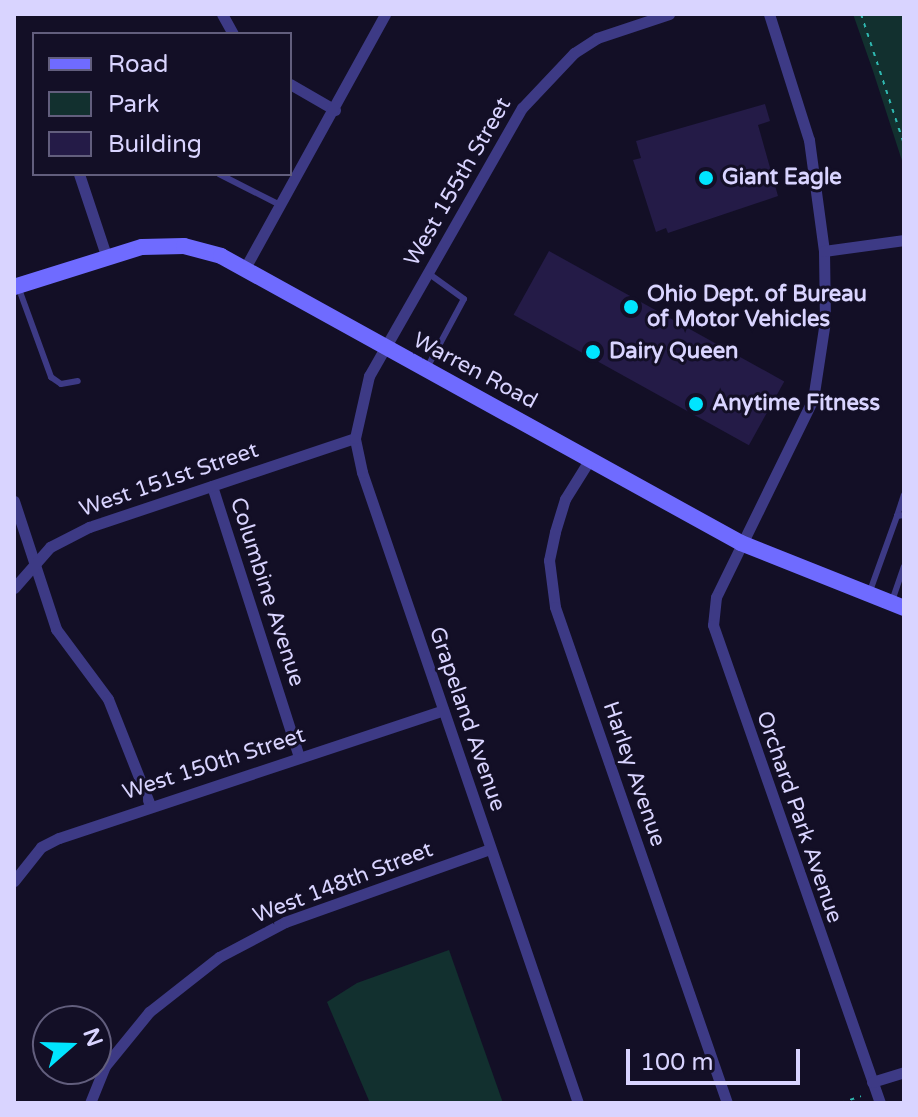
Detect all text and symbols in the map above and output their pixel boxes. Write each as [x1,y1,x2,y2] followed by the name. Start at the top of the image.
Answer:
[32,32,292,176] legend
[108,50,168,79] text: Road
[108,90,159,119] text: Park
[399,93,517,271] street label: West 155th Street
[108,130,202,159] text: Building
[722,165,842,191] place label: Giant Eagle
[697,169,715,187] marker: Giant Eagle
[647,281,867,332] place label: Ohio Dept. of Bureau of Motor Vehicles
[622,298,640,316] marker: Ohio Dept. of Bureau of Motor Vehicles
[408,327,542,415] street label: Warren Road
[609,339,738,365] place label: Dairy Queen
[584,343,602,361] marker: Dairy Queen
[712,391,880,417] place label: Anytime Fitness
[687,395,705,413] marker: Anytime Fitness
[76,437,262,523] street label: West 151st Street
[224,494,310,690] street label: Columbine Avenue
[423,623,511,815] street label: Grapeland Avenue
[597,698,671,850] street label: Harley Avenue
[750,708,848,926] street label: Orchard Park Avenue
[120,722,308,806] street label: West 150th Street
[250,837,436,929] street label: West 148th Street
[32,1005,112,1085] north arrow
[77,1025,108,1050] text: N
[630,1033,804,1083] scale bar
[640,1048,714,1077] text: 100 m

